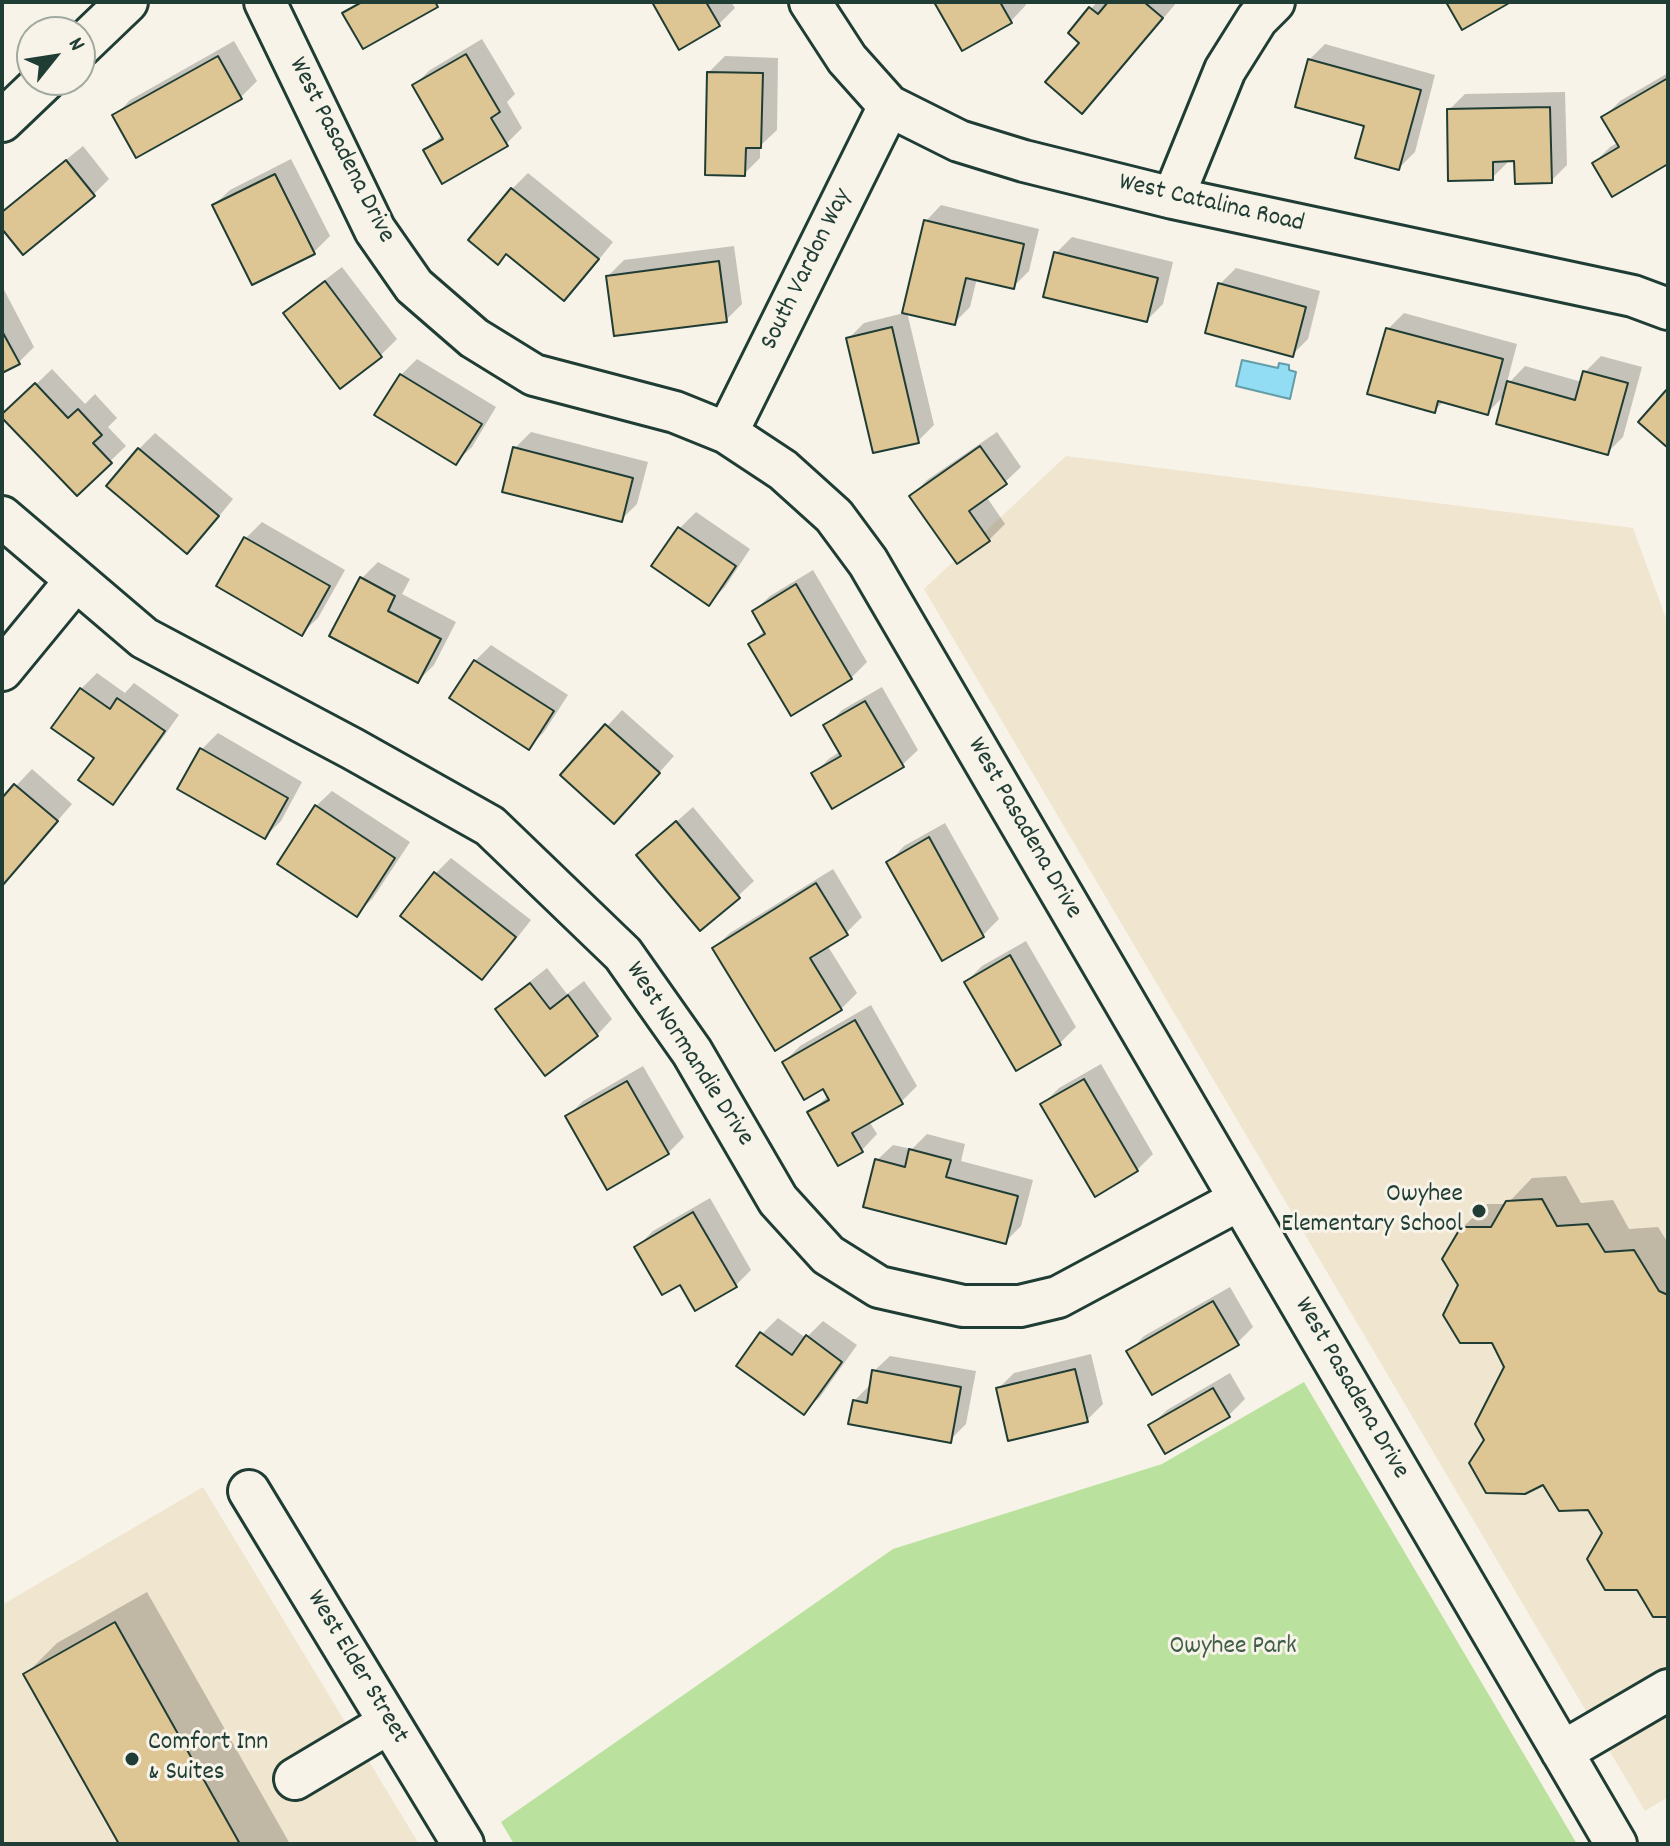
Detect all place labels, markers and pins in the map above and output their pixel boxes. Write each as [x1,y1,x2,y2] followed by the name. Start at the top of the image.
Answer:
[1281,1180,1463,1242] place label: Owyhee Elementary School
[1470,1202,1488,1220] marker: Owyhee Elementary School
[148,1728,268,1790] place label: Comfort Inn & Suites
[123,1750,141,1768] marker: Comfort Inn & Suites

